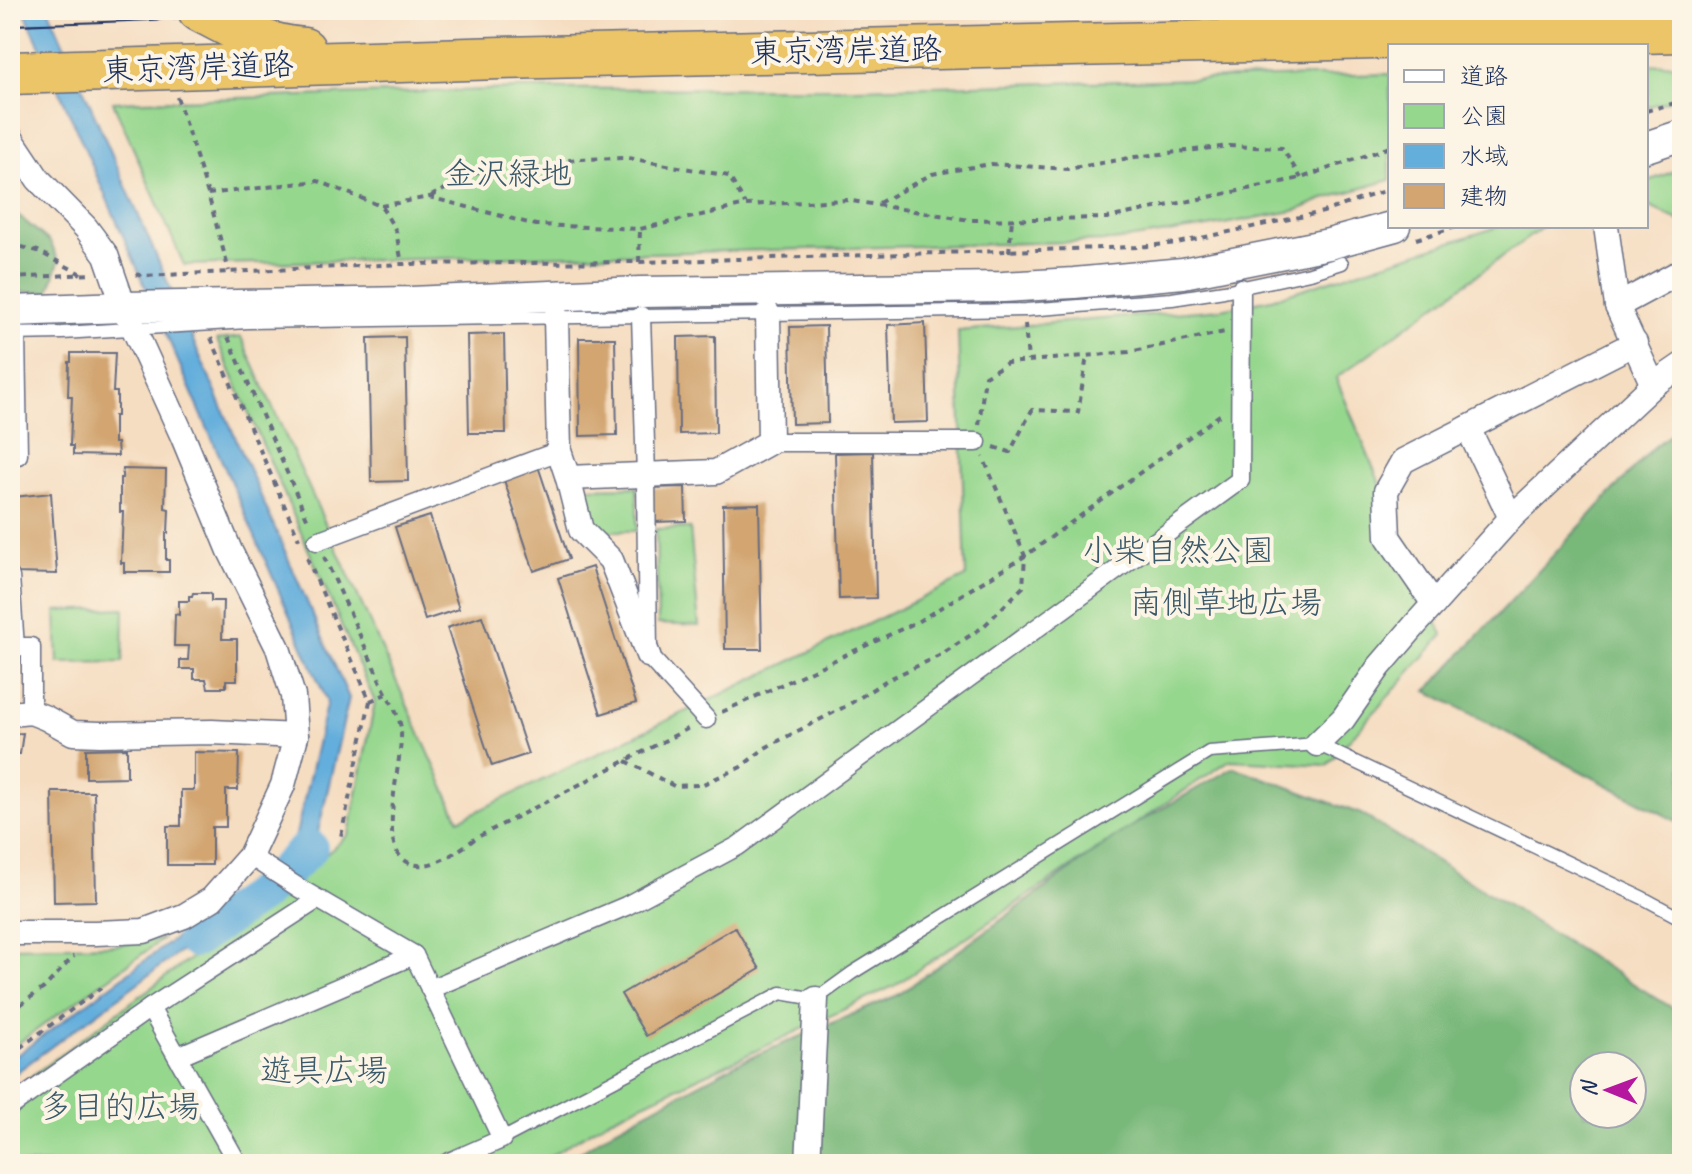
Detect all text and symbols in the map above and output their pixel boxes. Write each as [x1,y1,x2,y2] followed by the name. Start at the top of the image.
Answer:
[750,28,942,73] street label: 東京湾岸道路
[101,44,295,91] street label: 東京湾岸道路
[1388,44,1648,228] legend
[1460,61,1508,91] text: 道路
[1460,101,1508,131] text: 公園
[1460,141,1508,171] text: 水域
[444,153,572,194] park label: 金沢緑地
[1460,181,1508,211] text: 建物
[1082,530,1274,571] park label: 小柴自然公園
[1130,582,1322,623] park label: 南側草地広場
[260,1050,388,1091] park label: 遊具広場
[1568,1050,1648,1130] north arrow
[1575,1079,1603,1097] text: N
[40,1086,200,1127] park label: 多目的広場

